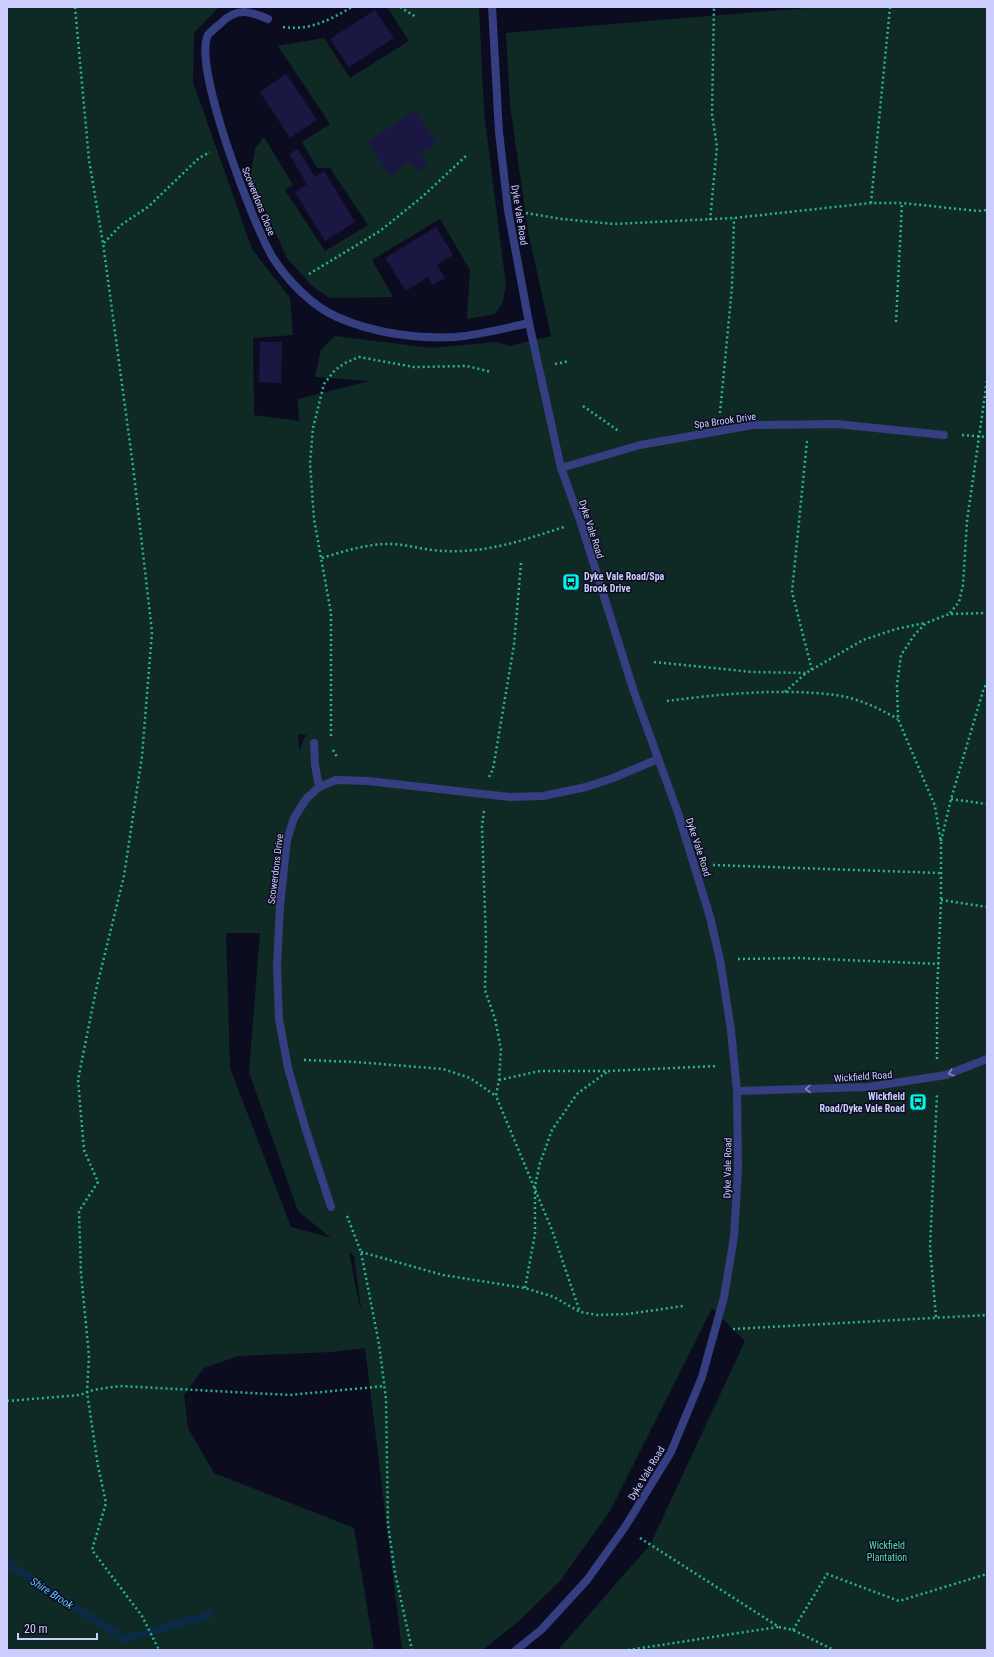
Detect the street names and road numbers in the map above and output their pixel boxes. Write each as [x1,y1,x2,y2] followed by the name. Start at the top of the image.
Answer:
[240,165,277,237] street label: Scowerdons Close
[509,184,530,246] street label: Dyke Vale Road
[693,411,757,430] street label: Spa Brook Drive
[577,499,606,560] street label: Dyke Vale Road
[684,817,713,878] street label: Dyke Vale Road
[266,833,285,905] street label: Scowerdons Drive
[834,1069,893,1084] street label: Wickfield Road
[721,1137,734,1198] street label: Dyke Vale Road
[626,1444,667,1502] street label: Dyke Vale Road

